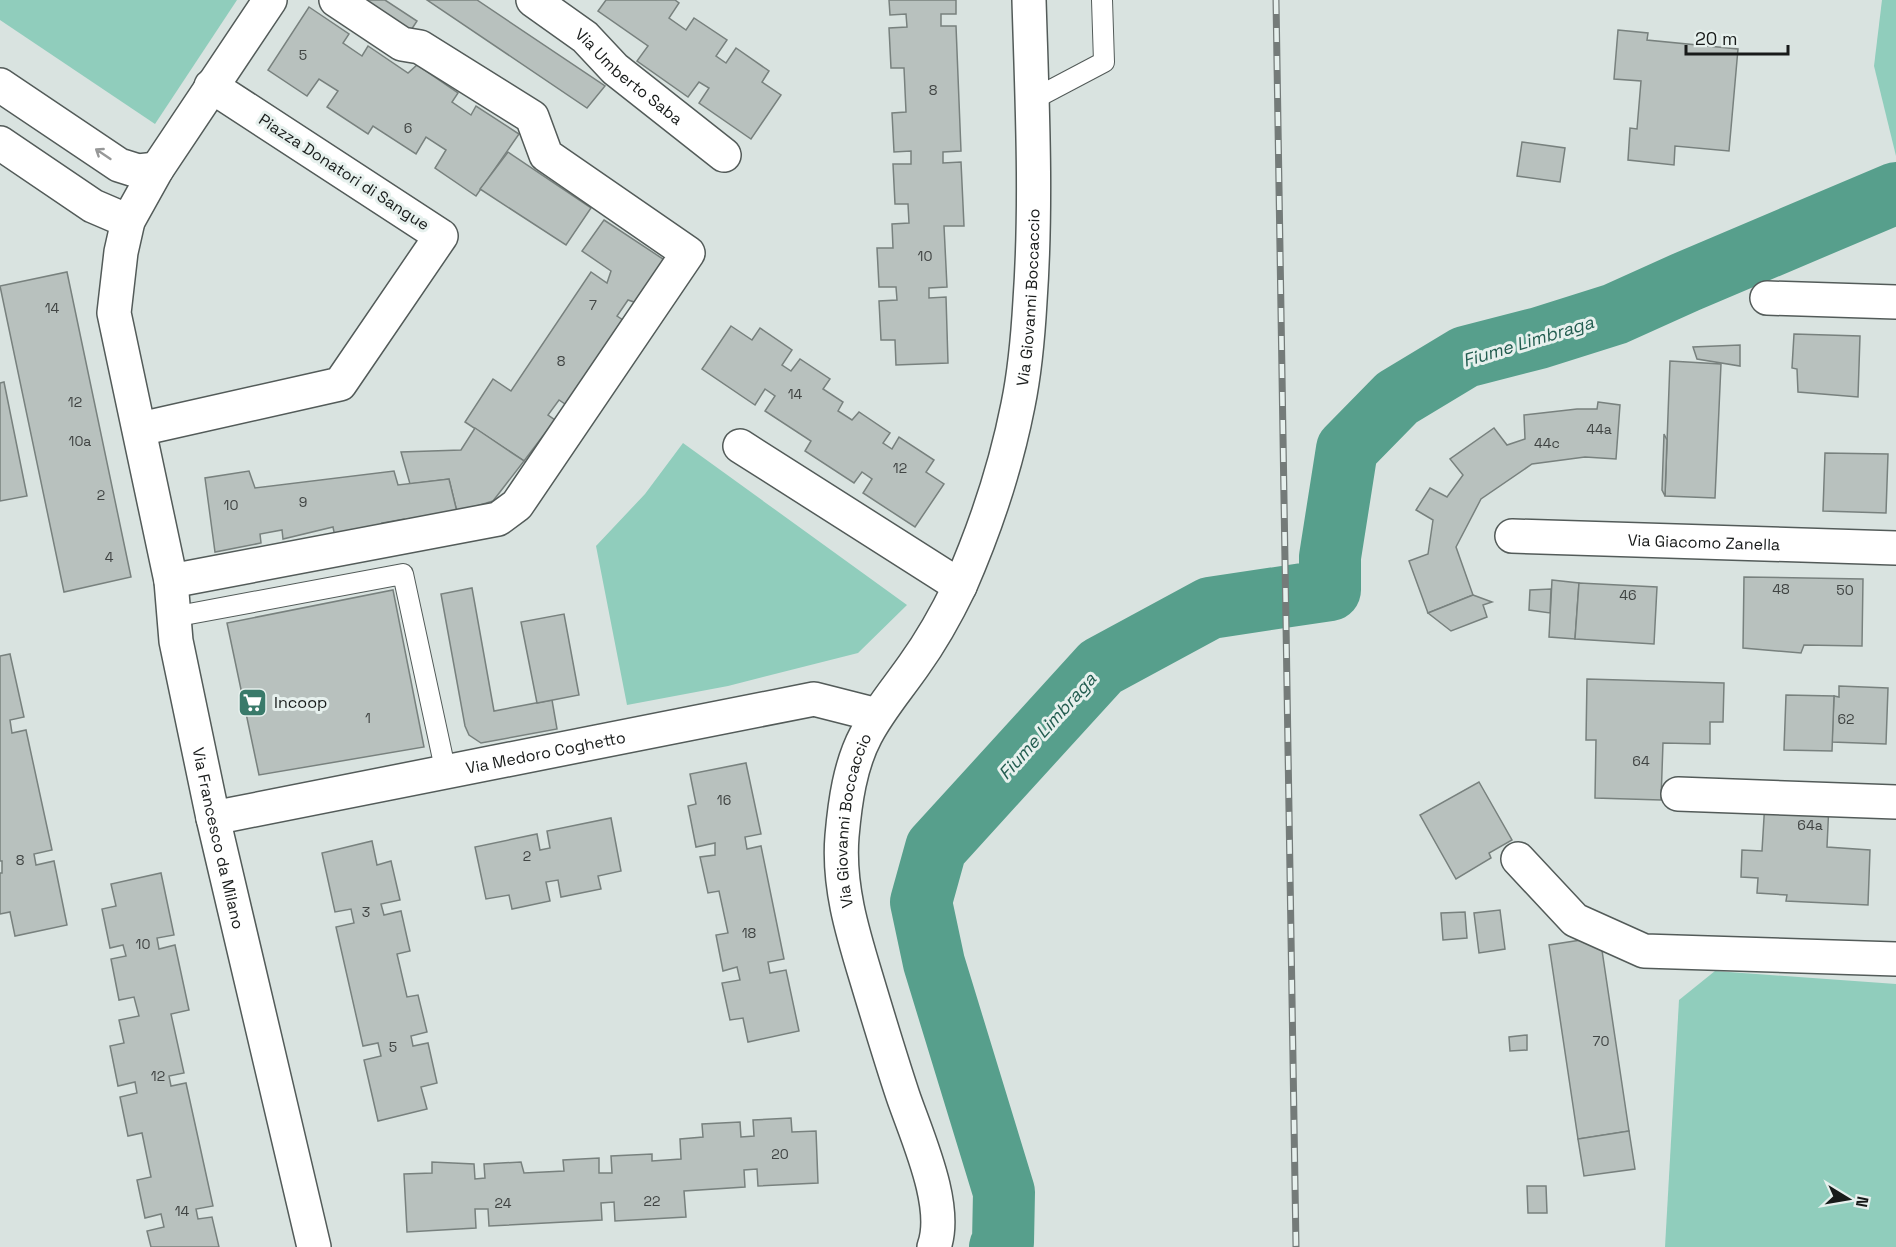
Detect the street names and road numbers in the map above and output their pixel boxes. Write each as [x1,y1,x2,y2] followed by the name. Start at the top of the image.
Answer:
[571,23,687,129] street label: Via Umberto Saba
[255,109,433,235] street label: Piazza Donatori di Sangue
[1011,208,1044,388] street label: Via Giovanni Boccaccio
[1627,529,1781,555] street label: Via Giacomo Zanella
[464,726,627,778] street label: Via Medoro Coghetto
[831,729,876,910] street label: Via Giovanni Boccaccio
[188,745,249,931] street label: Via Francesco da Milano

